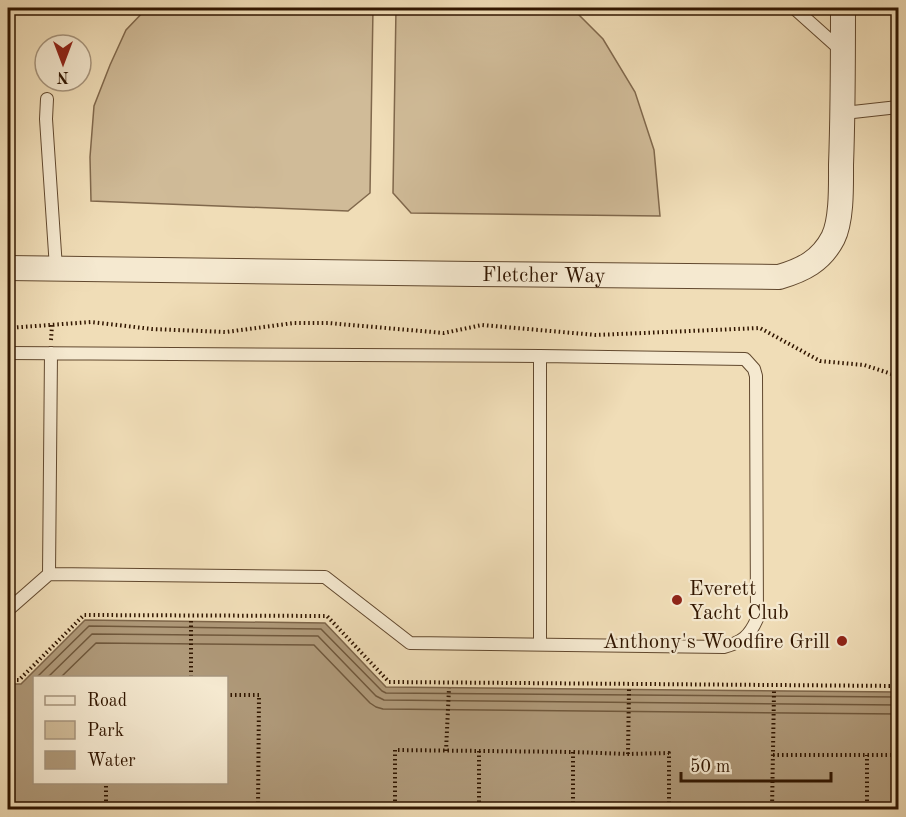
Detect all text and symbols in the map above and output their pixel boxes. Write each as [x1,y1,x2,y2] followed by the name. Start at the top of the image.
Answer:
[33,33,93,93] north arrow
[56,68,69,84] text: N
[482,265,606,287] street label: Fletcher Way
[689,579,789,624] place label: Everett Yacht Club
[670,593,684,607] marker: Everett Yacht Club
[603,632,830,653] place label: Anthony's Woodfire Grill
[835,634,849,648] marker: Anthony's Woodfire Grill
[33,676,228,784] legend
[87,692,127,710] text: Road
[87,722,124,740] text: Park
[681,745,831,783] scale bar
[87,752,136,770] text: Water
[690,758,730,776] text: 50 m

